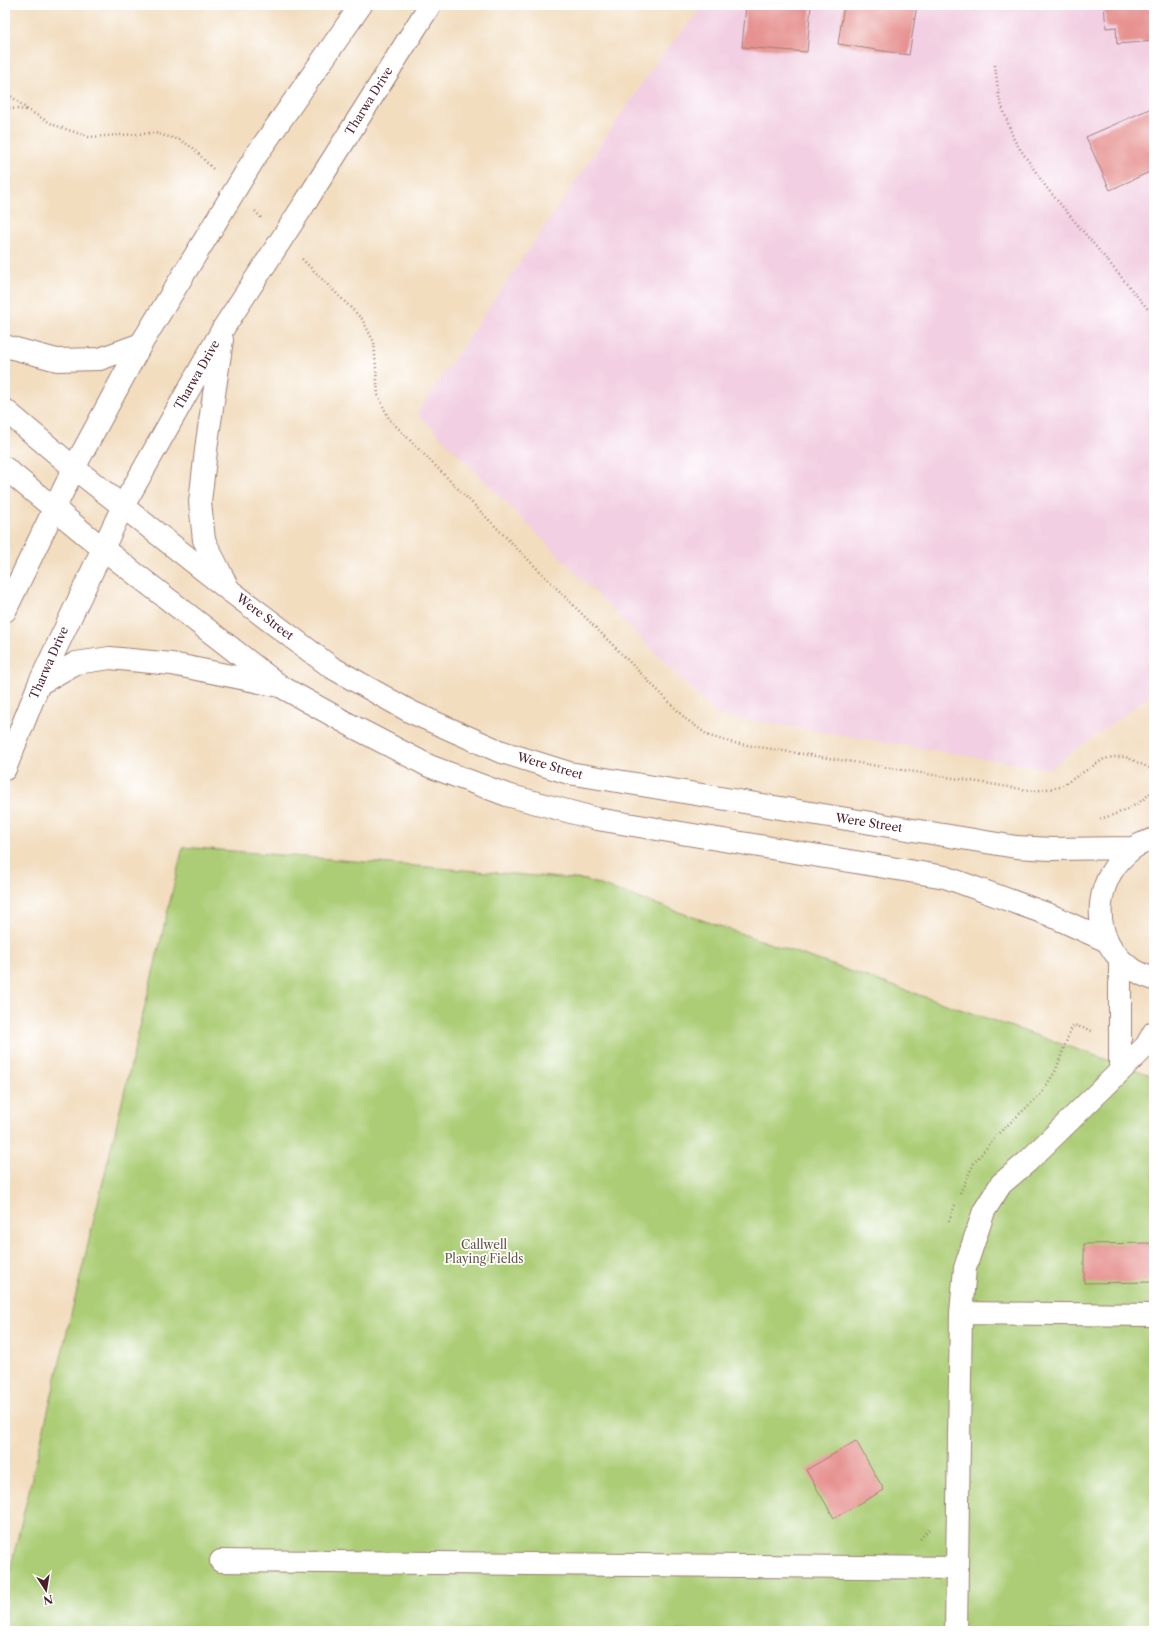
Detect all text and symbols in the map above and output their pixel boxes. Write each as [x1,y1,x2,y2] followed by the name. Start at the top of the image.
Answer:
[342,63,396,138] street label: Tharwa Drive
[171,337,223,412] street label: Tharwa Drive
[233,590,297,643] street label: Were Street
[26,624,71,702] street label: Tharwa Drive
[515,749,585,782] street label: Were Street
[833,810,904,835] street label: Were Street
[444,1237,524,1266] park label: Callwell Playing Fields
[26,1570,66,1610] north arrow
[42,1592,54,1608] text: N

